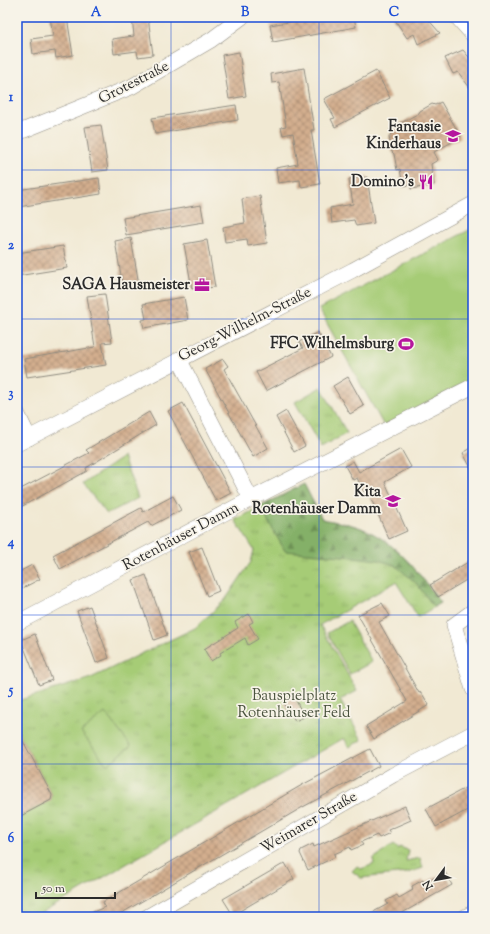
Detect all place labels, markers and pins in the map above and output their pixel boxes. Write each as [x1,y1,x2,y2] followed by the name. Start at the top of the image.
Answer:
[366,117,441,155] place label: Fantasie Kinderhaus
[444,127,462,145] school or university icon: Fantasie Kinderhaus
[351,172,414,193] place label: Domino's
[417,173,435,191] restaurant icon: Domino's
[62,275,190,296] place label: SAGA Hausmeister
[193,276,211,294] office icon: SAGA Hausmeister
[270,334,395,355] place label: FFC Wilhelmsburg
[397,335,415,353] sports icon: FFC Wilhelmsburg
[252,482,382,520] place label: Kita Rotenhäuser Damm
[384,492,402,510] school or university icon: Kita Rotenhäuser Damm

